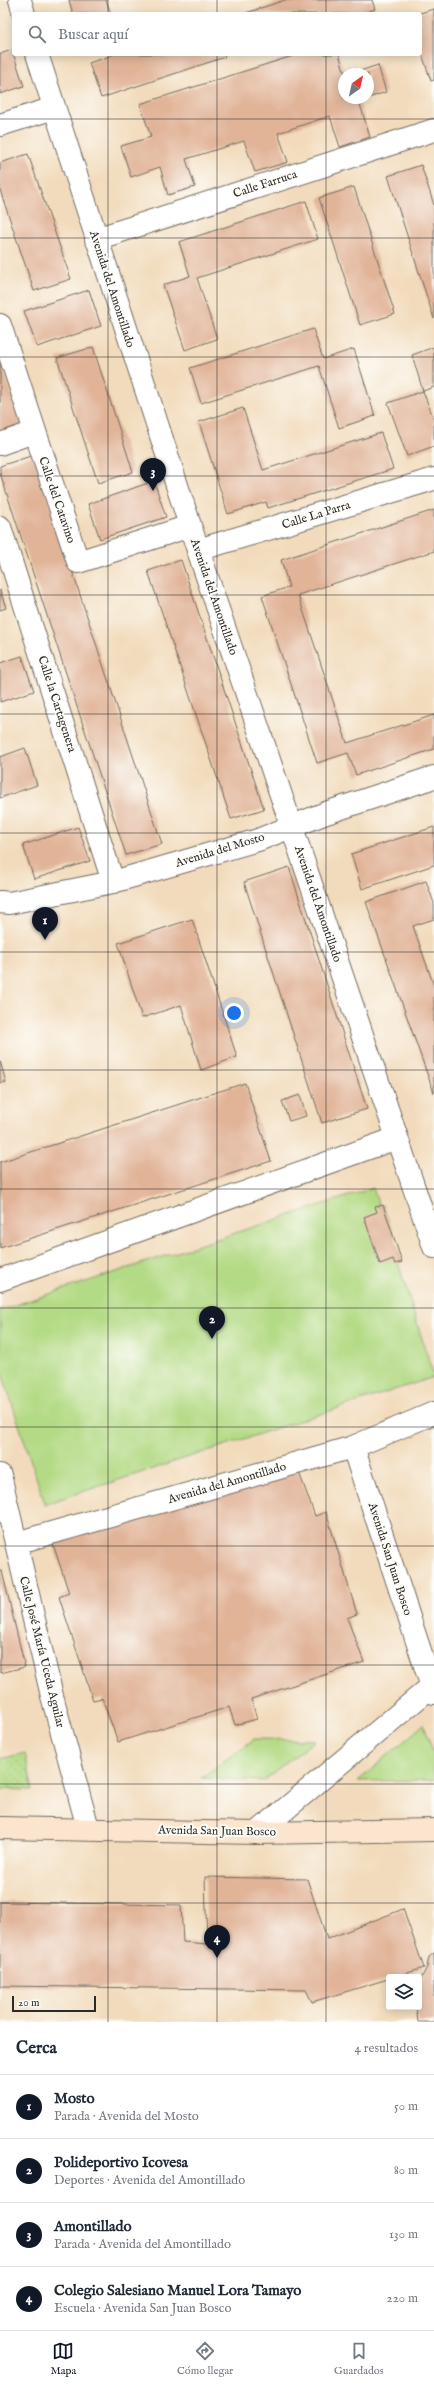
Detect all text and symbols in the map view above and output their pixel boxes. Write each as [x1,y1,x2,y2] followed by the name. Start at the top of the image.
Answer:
[12,12,422,56] search box
[26,23,48,45] icon: search
[58,25,128,44] text: Buscar aquí
[338,68,374,104] north arrow
[231,166,300,201] street label: Calle Farruca
[86,228,138,350] street label: Avenida del Amontillado
[35,455,79,546] street label: Calle del Catavino
[140,458,166,491] pin: 3
[280,497,353,533] street label: Calle La Parra
[187,536,241,658] street label: Avenida del Amontillado
[34,654,80,755] street label: Calle la Cartagenera
[173,829,267,871] street label: Avenida del Mosto
[291,843,345,965] street label: Avenida del Amontillado
[32,907,58,940] pin: 1
[224,1003,244,1023] your location
[199,1306,225,1339] pin: 2
[165,1459,288,1507] street label: Avenida del Amontillado
[363,1500,416,1618] street label: Avenida San Juan Bosco
[15,1575,68,1730] street label: Calle José María Uceda Aguilar
[157,1822,277,1841] street label: Avenida San Juan Bosco
[204,1925,230,1958] pin: 4
[386,1974,422,2010] map controls
[386,1974,422,2010] button: layers
[12,1994,96,2013] scale bar
[18,1996,39,2010] text: 20 m
[16,2038,57,2059] text: Cerca
[355,2040,418,2057] text: 4 resultados
[54,2089,95,2108] text: Mosto
[27,2098,31,2115] text: 1
[394,2098,418,2115] text: 50 m
[54,2108,199,2125] text: Parada · Avenida del Mosto
[54,2153,188,2172] text: Polideportivo Icovesa
[26,2162,32,2179] text: 2
[394,2162,418,2179] text: 80 m
[54,2172,245,2189] text: Deportes · Avenida del Amontillado
[54,2217,132,2236] text: Amontillado
[27,2226,31,2243] text: 3
[389,2226,418,2243] text: 130 m
[54,2236,231,2253] text: Parada · Avenida del Amontillado
[54,2281,301,2300] text: Colegio Salesiano Manuel Lora Tamayo
[26,2290,32,2307] text: 4
[387,2290,418,2307] text: 220 m
[54,2300,231,2317] text: Escuela · Avenida San Juan Bosco
[50,2340,76,2378] tab: Mapa
[177,2340,233,2378] tab: Cómo llegar
[334,2340,384,2378] tab: Guardados

